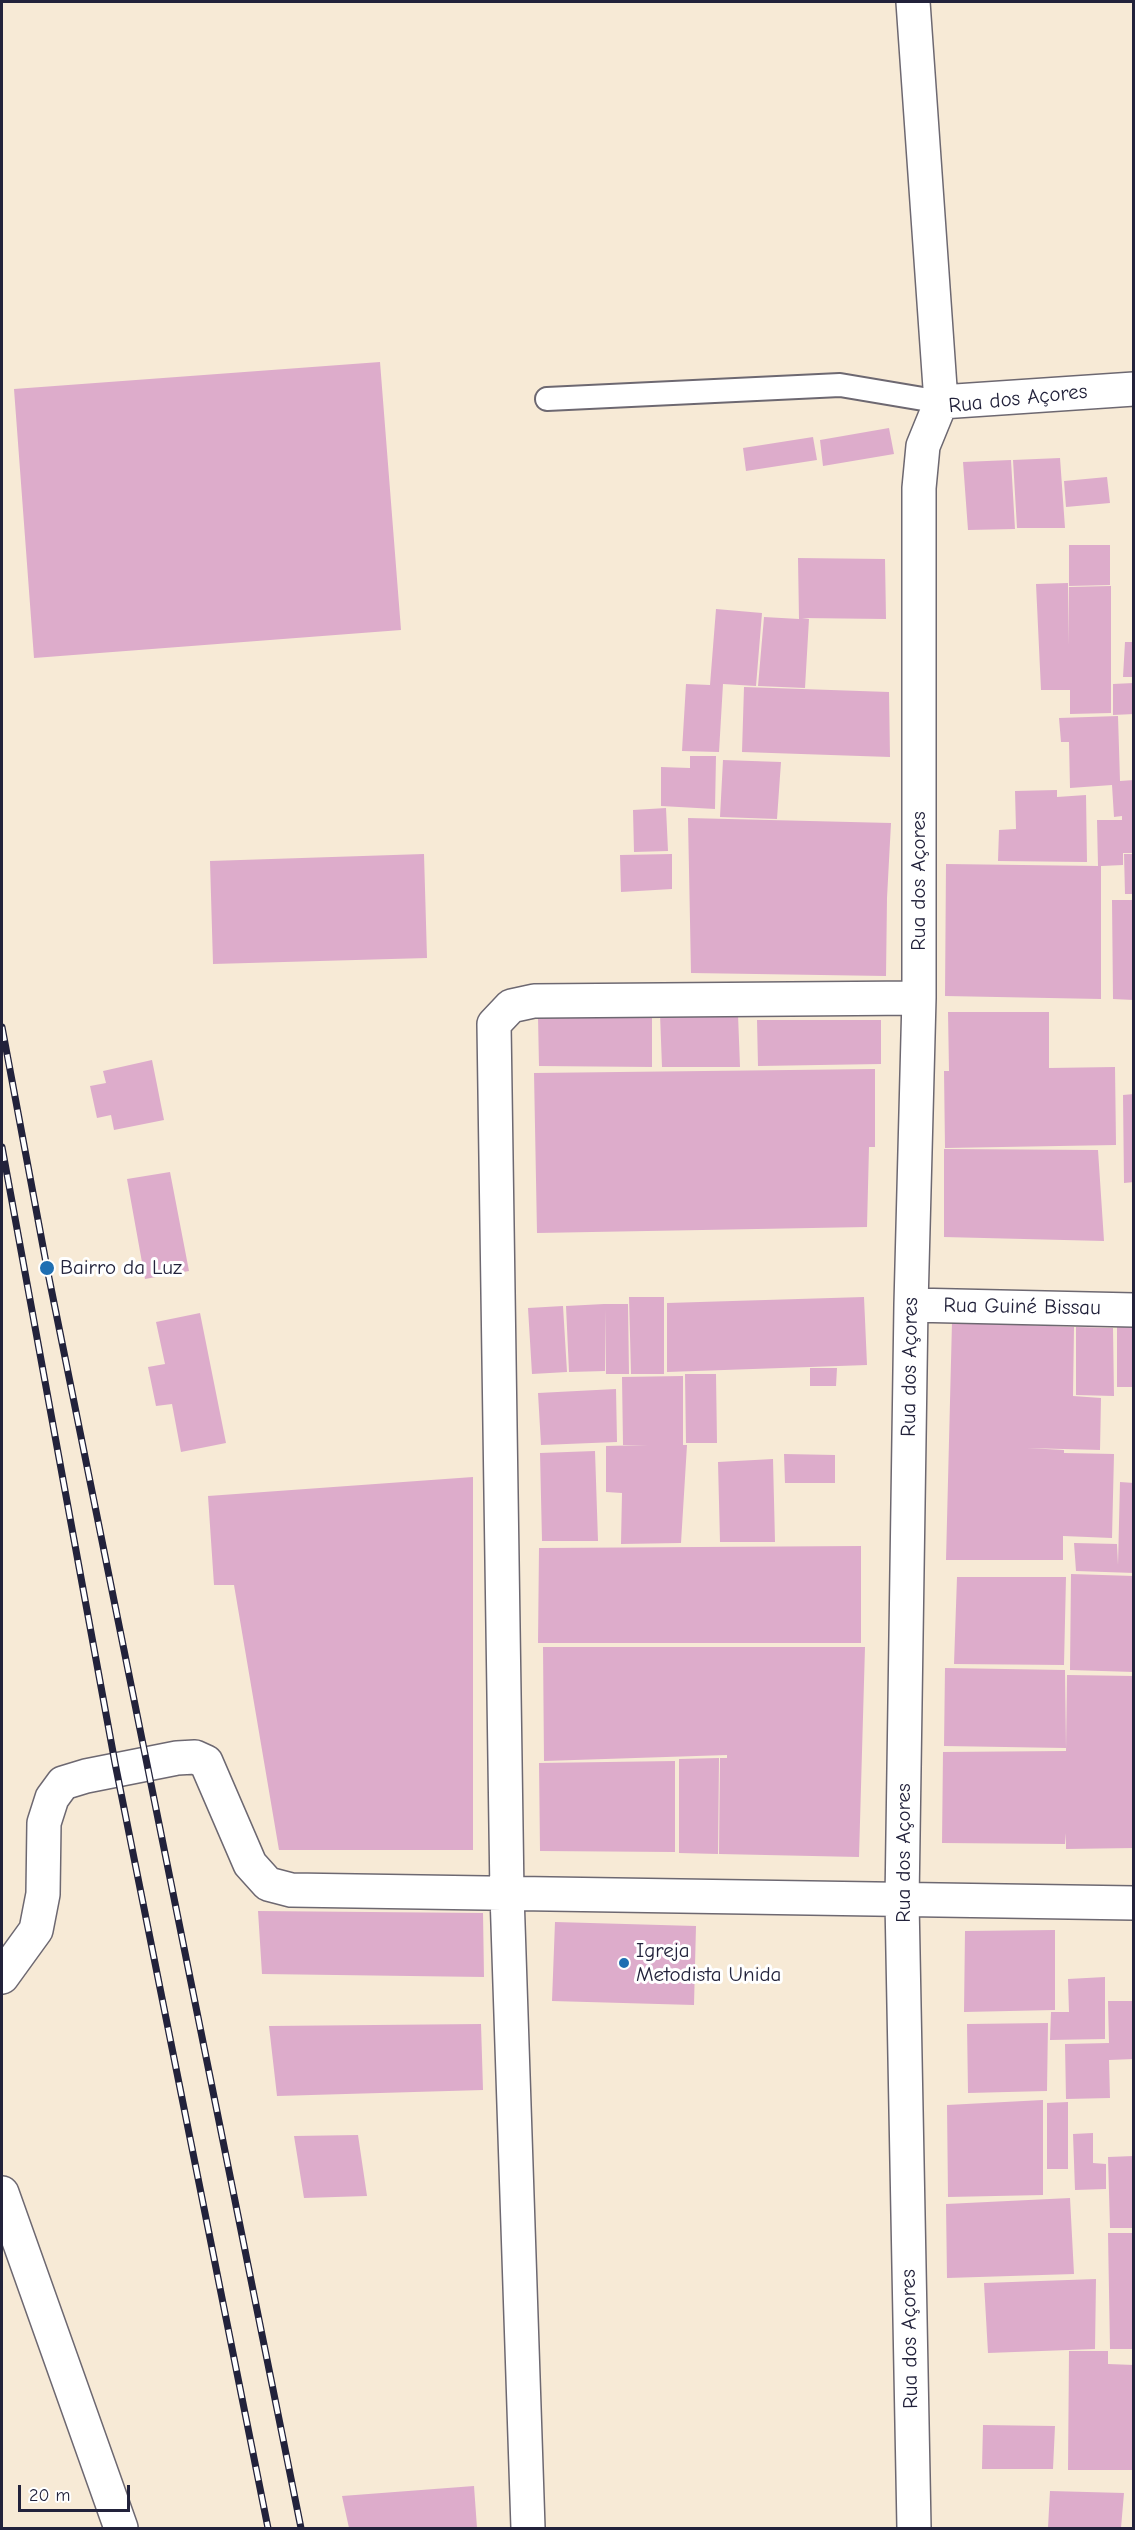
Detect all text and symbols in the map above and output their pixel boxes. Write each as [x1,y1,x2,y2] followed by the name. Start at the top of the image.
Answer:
[947,379,1089,419] street label: Rua dos Açores
[906,811,932,951] street label: Rua dos Açores
[60,1255,182,1281] place label: Bairro da Luz
[38,1259,56,1277] marker: Bairro da Luz
[943,1293,1101,1321] street label: Rua Guiné Bissau
[896,1297,924,1437] street label: Rua dos Açores
[891,1783,917,1923] street label: Rua dos Açores
[636,1938,781,1988] place label: Igreja Metodista Unida
[617,1956,631,1970] marker: Igreja Metodista Unida
[896,2269,924,2409] street label: Rua dos Açores
[21,2473,134,2511] scale bar
[29,2485,70,2506] text: 20 m

